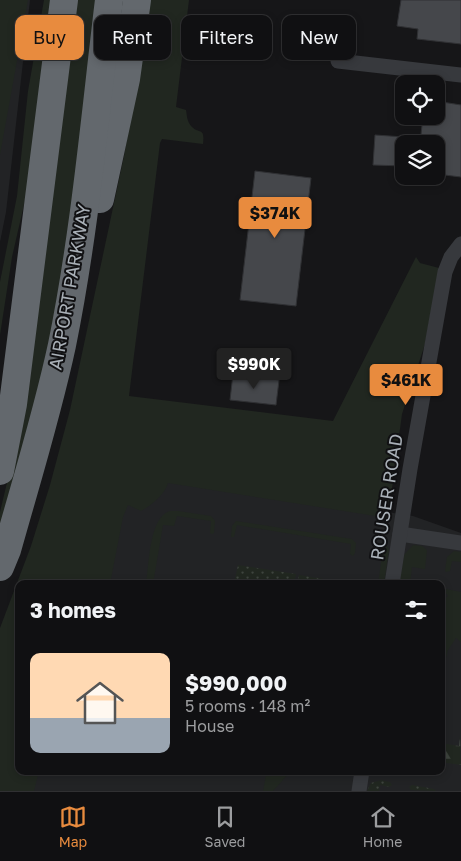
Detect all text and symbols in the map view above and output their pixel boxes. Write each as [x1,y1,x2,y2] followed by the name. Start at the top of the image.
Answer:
[15,15,84,60] chip: Buy
[94,15,171,60] chip: Rent
[181,15,272,60] chip: Filters
[282,15,356,60] chip: New
[395,75,445,185] map controls
[395,75,445,125] button: locate
[395,135,445,185] button: layers
[240,196,310,239] pin: $374K
[44,202,95,371] street label: AIRPORT PARKWAY
[250,203,300,223] text: $374K
[219,348,289,390] pin: $990K
[227,354,281,374] text: $990K
[371,364,441,406] pin: $461K
[381,370,431,390] text: $461K
[365,432,407,562] street label: ROUSER ROAD
[402,596,430,624] icon: filters
[30,597,116,623] text: 3 homes
[185,670,287,696] text: $990,000
[70,673,130,733] icon: home
[185,696,310,716] text: 5 rooms · 148 m²
[185,716,234,736] text: House
[59,803,87,850] tab: Map
[205,803,245,850] tab: Saved
[363,803,402,850] tab: Home

